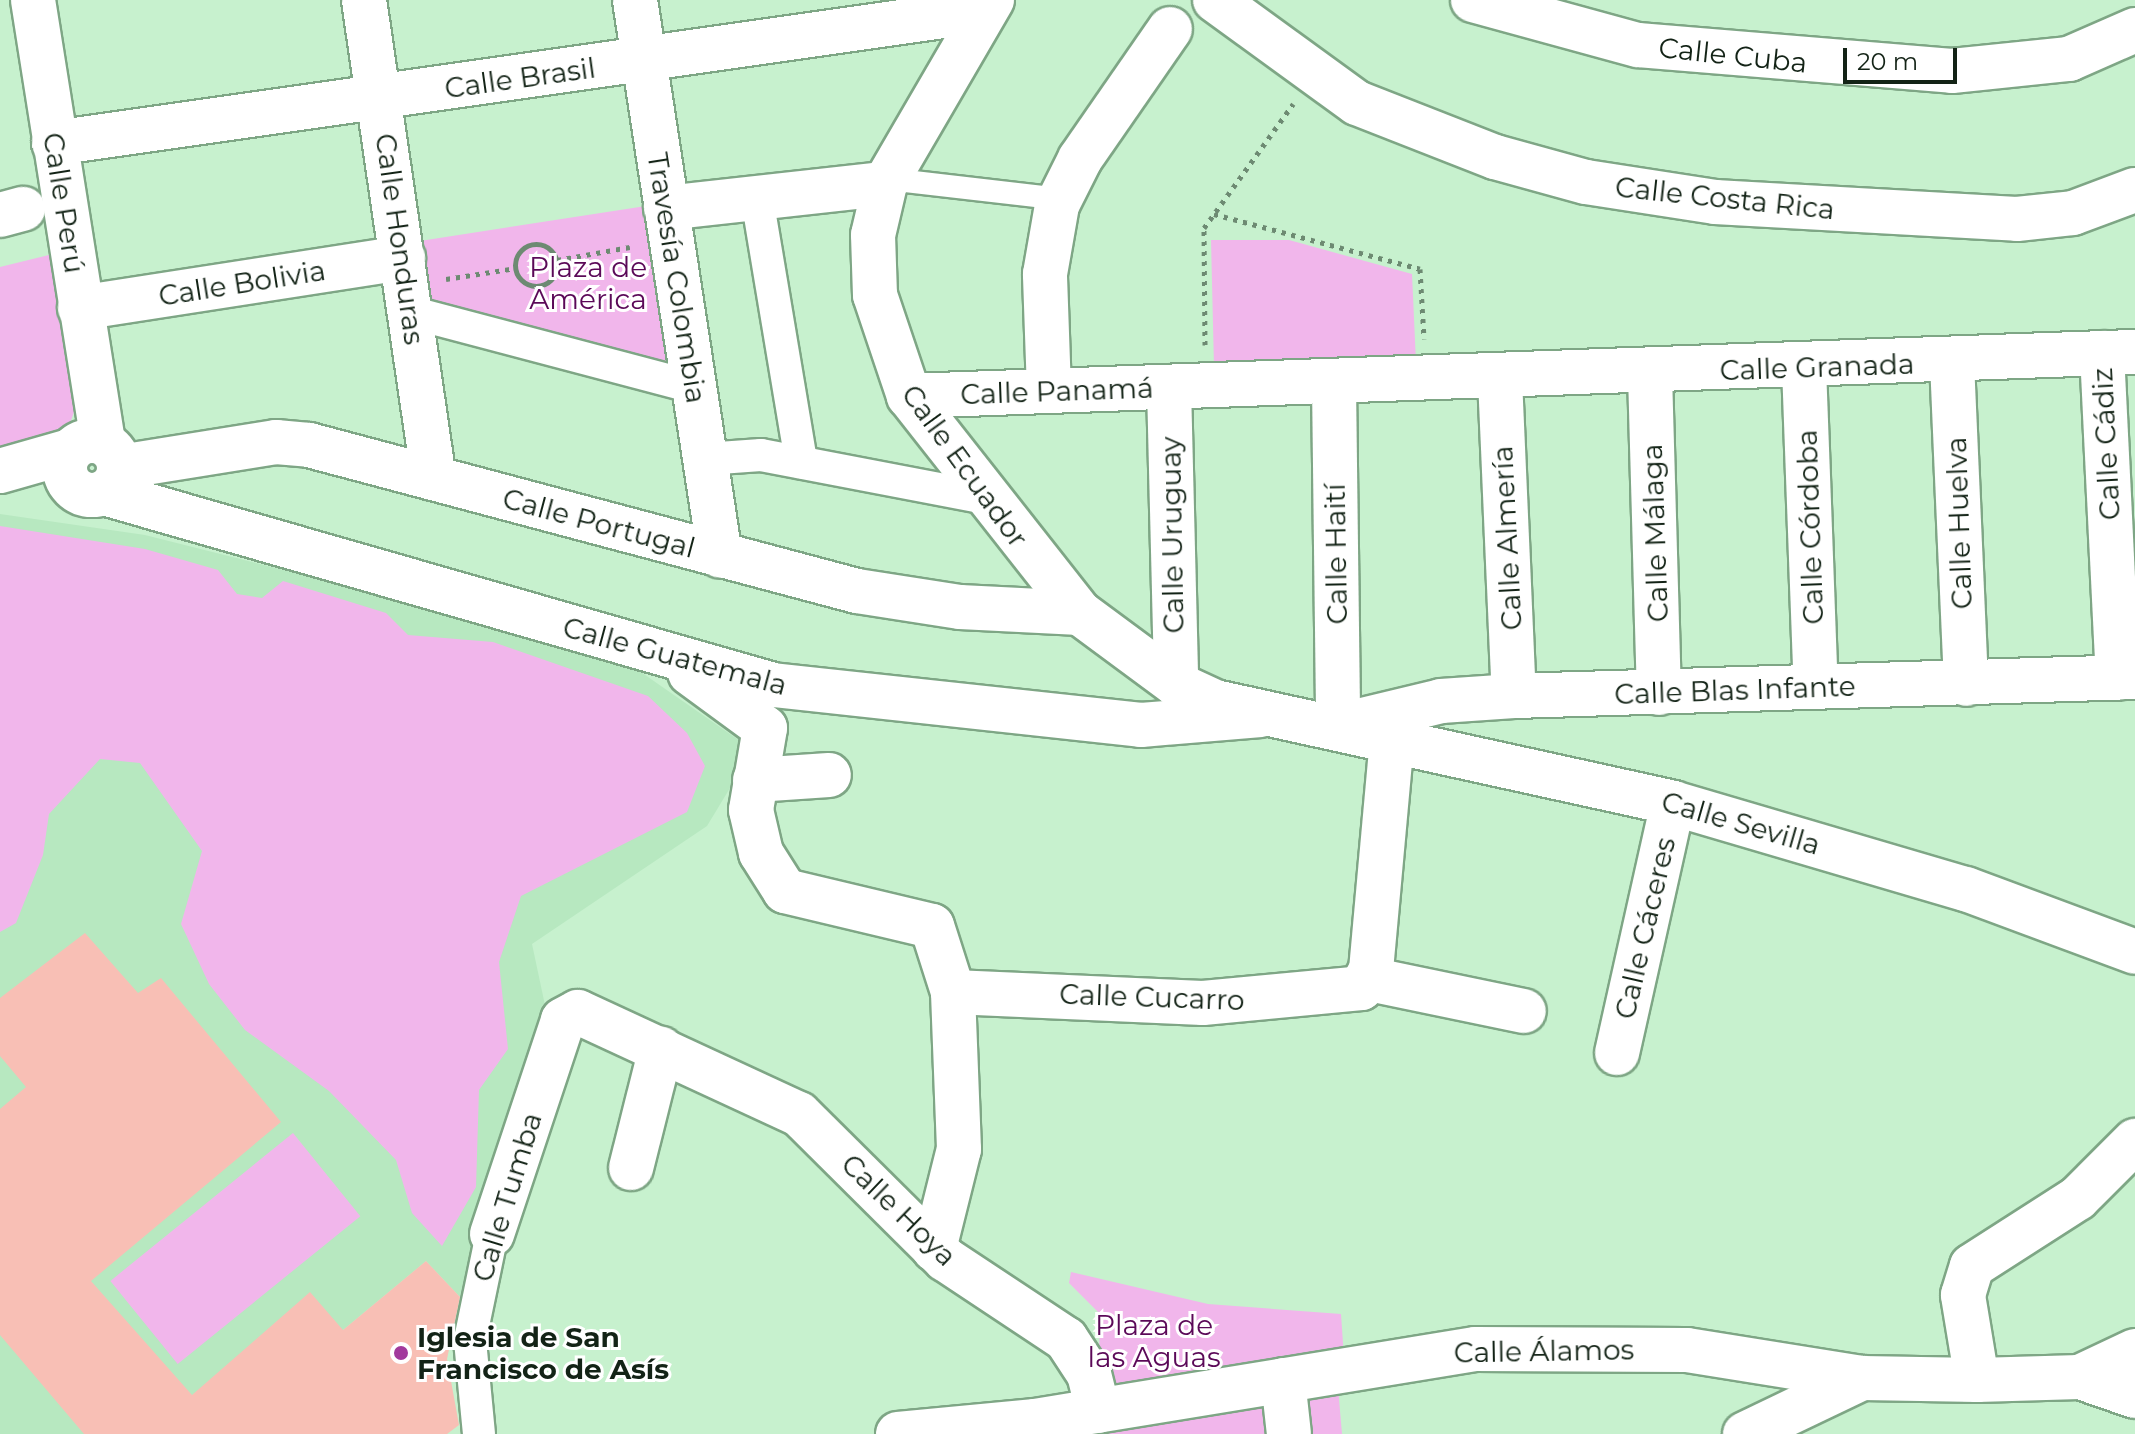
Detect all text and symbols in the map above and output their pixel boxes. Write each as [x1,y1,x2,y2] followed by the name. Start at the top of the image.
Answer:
[1657,31,1809,79] street label: Calle Cuba
[1847,32,1961,82] scale bar
[1857,47,1918,76] text: 20 m
[442,51,598,105] street label: Calle Brasil
[36,130,92,276] street label: Calle Perú
[369,131,431,347] street label: Calle Honduras
[641,150,713,406] street label: Travesía Colombia
[1614,170,1836,226] street label: Calle Costa Rica
[529,250,647,316] park label: Plaza de América
[156,253,328,313] street label: Calle Bolivia
[1719,347,1915,387] street label: Calle Granada
[2085,367,2127,521] street label: Calle Cádiz
[960,371,1154,411] street label: Calle Panamá
[895,378,1035,554] street label: Calle Ecuador
[1790,429,1830,625] street label: Calle Córdoba
[1153,436,1191,634] street label: Calle Uruguay
[1939,436,1979,610] street label: Calle Huelva
[1635,443,1675,623] street label: Calle Málaga
[1485,445,1529,631] street label: Calle Almería
[499,481,699,565] street label: Calle Portugal
[1318,483,1354,625] street label: Calle Haití
[559,610,791,702] street label: Calle Guatemala
[1614,669,1856,711] street label: Calle Blas Infante
[1658,784,1824,862] street label: Calle Sevilla
[1608,834,1682,1022] street label: Calle Cáceres
[1059,977,1245,1017] street label: Calle Cucarro
[465,1108,549,1286] street label: Calle Tumba
[835,1147,963,1273] street label: Calle Hoya
[1087,1308,1221,1374] park label: Plaza de las Aguas
[417,1320,669,1386] place label: Iglesia de San Francisco de Asís
[1453,1333,1635,1369] street label: Calle Álamos
[392,1344,410,1362] marker: Iglesia de San Francisco de Asís

